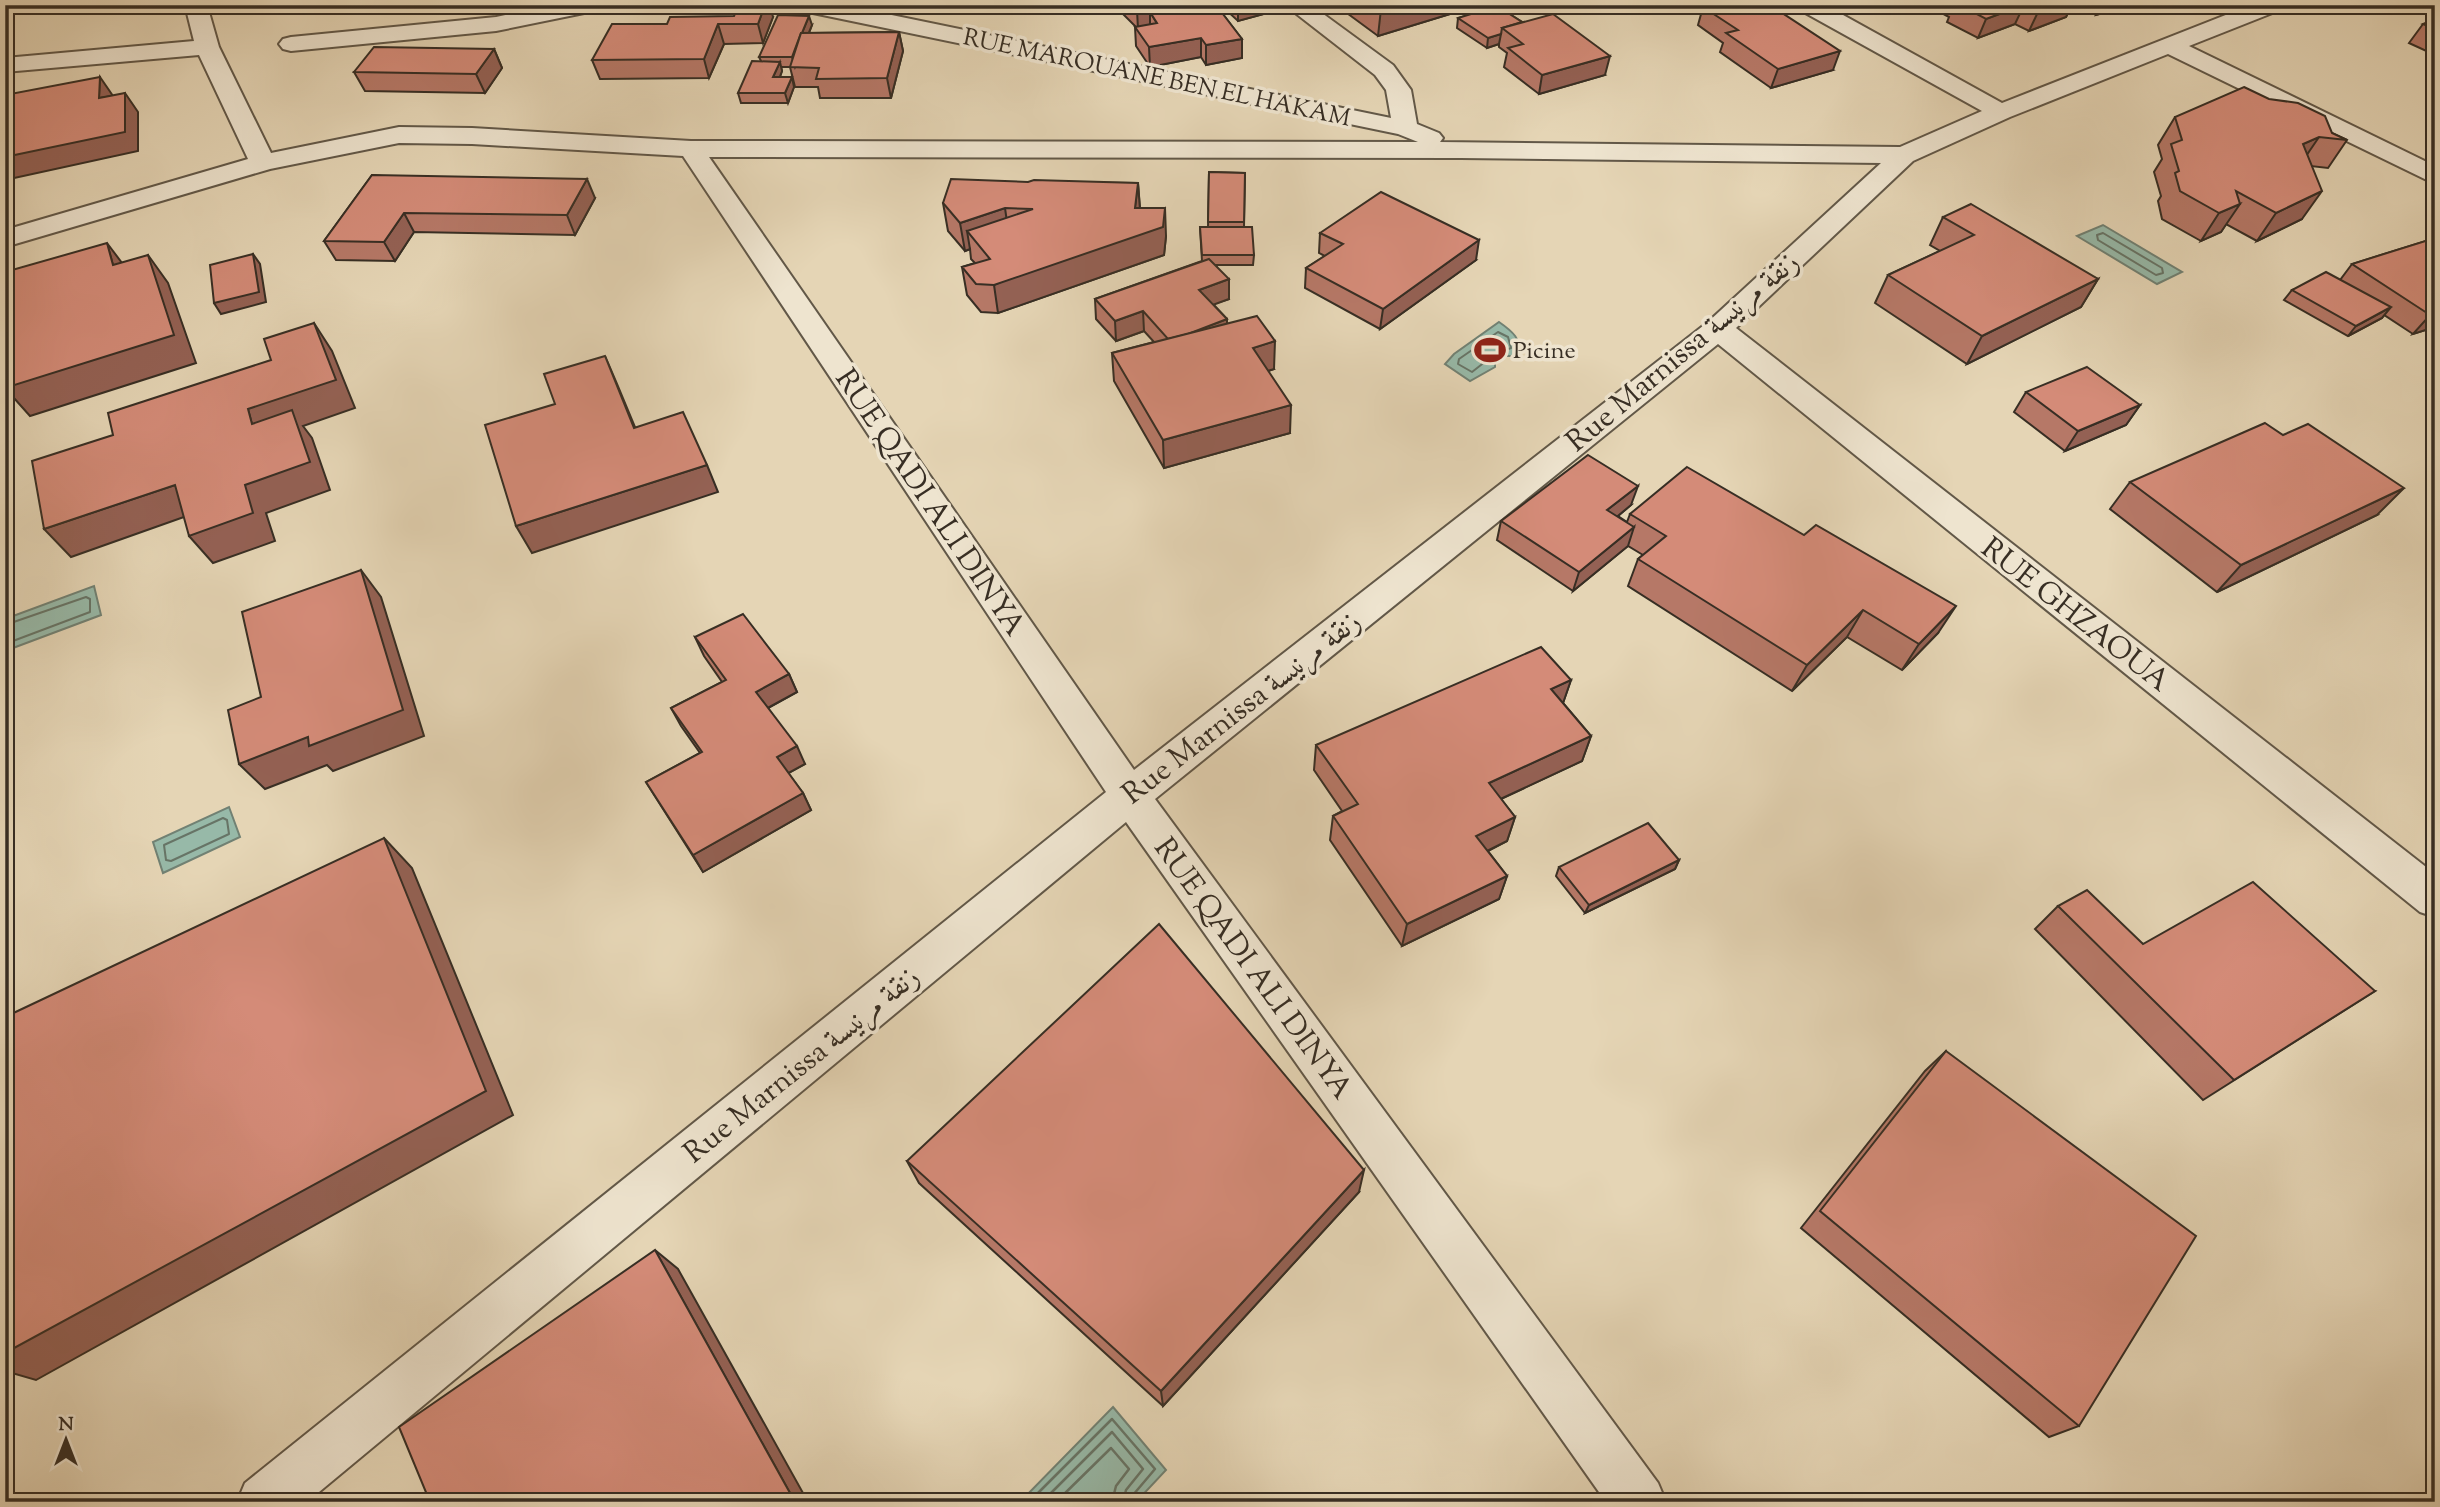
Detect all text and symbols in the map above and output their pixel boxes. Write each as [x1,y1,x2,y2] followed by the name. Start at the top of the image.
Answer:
[960,21,1353,137] street label: RUE MAROUANE BEN EL HAKAM
[1558,242,1810,464] street label: Rue Marnissa زنقة مرنيسة
[1473,333,1507,367] sports icon: Picine
[1513,335,1576,369] place label: Picine
[823,361,1035,646] street label: RUE QADI ALI DINYA
[1971,528,2178,704] street label: RUE GHZAOUA
[1114,602,1371,816] street label: Rue Marnissa زنقة مرنيسة
[1142,830,1362,1109] street label: RUE QADI ALI DINYA
[675,957,930,1175] street label: Rue Marnissa زنقة مرنيسة
[32,1406,102,1476] north arrow
[58,1412,74,1439] text: N

